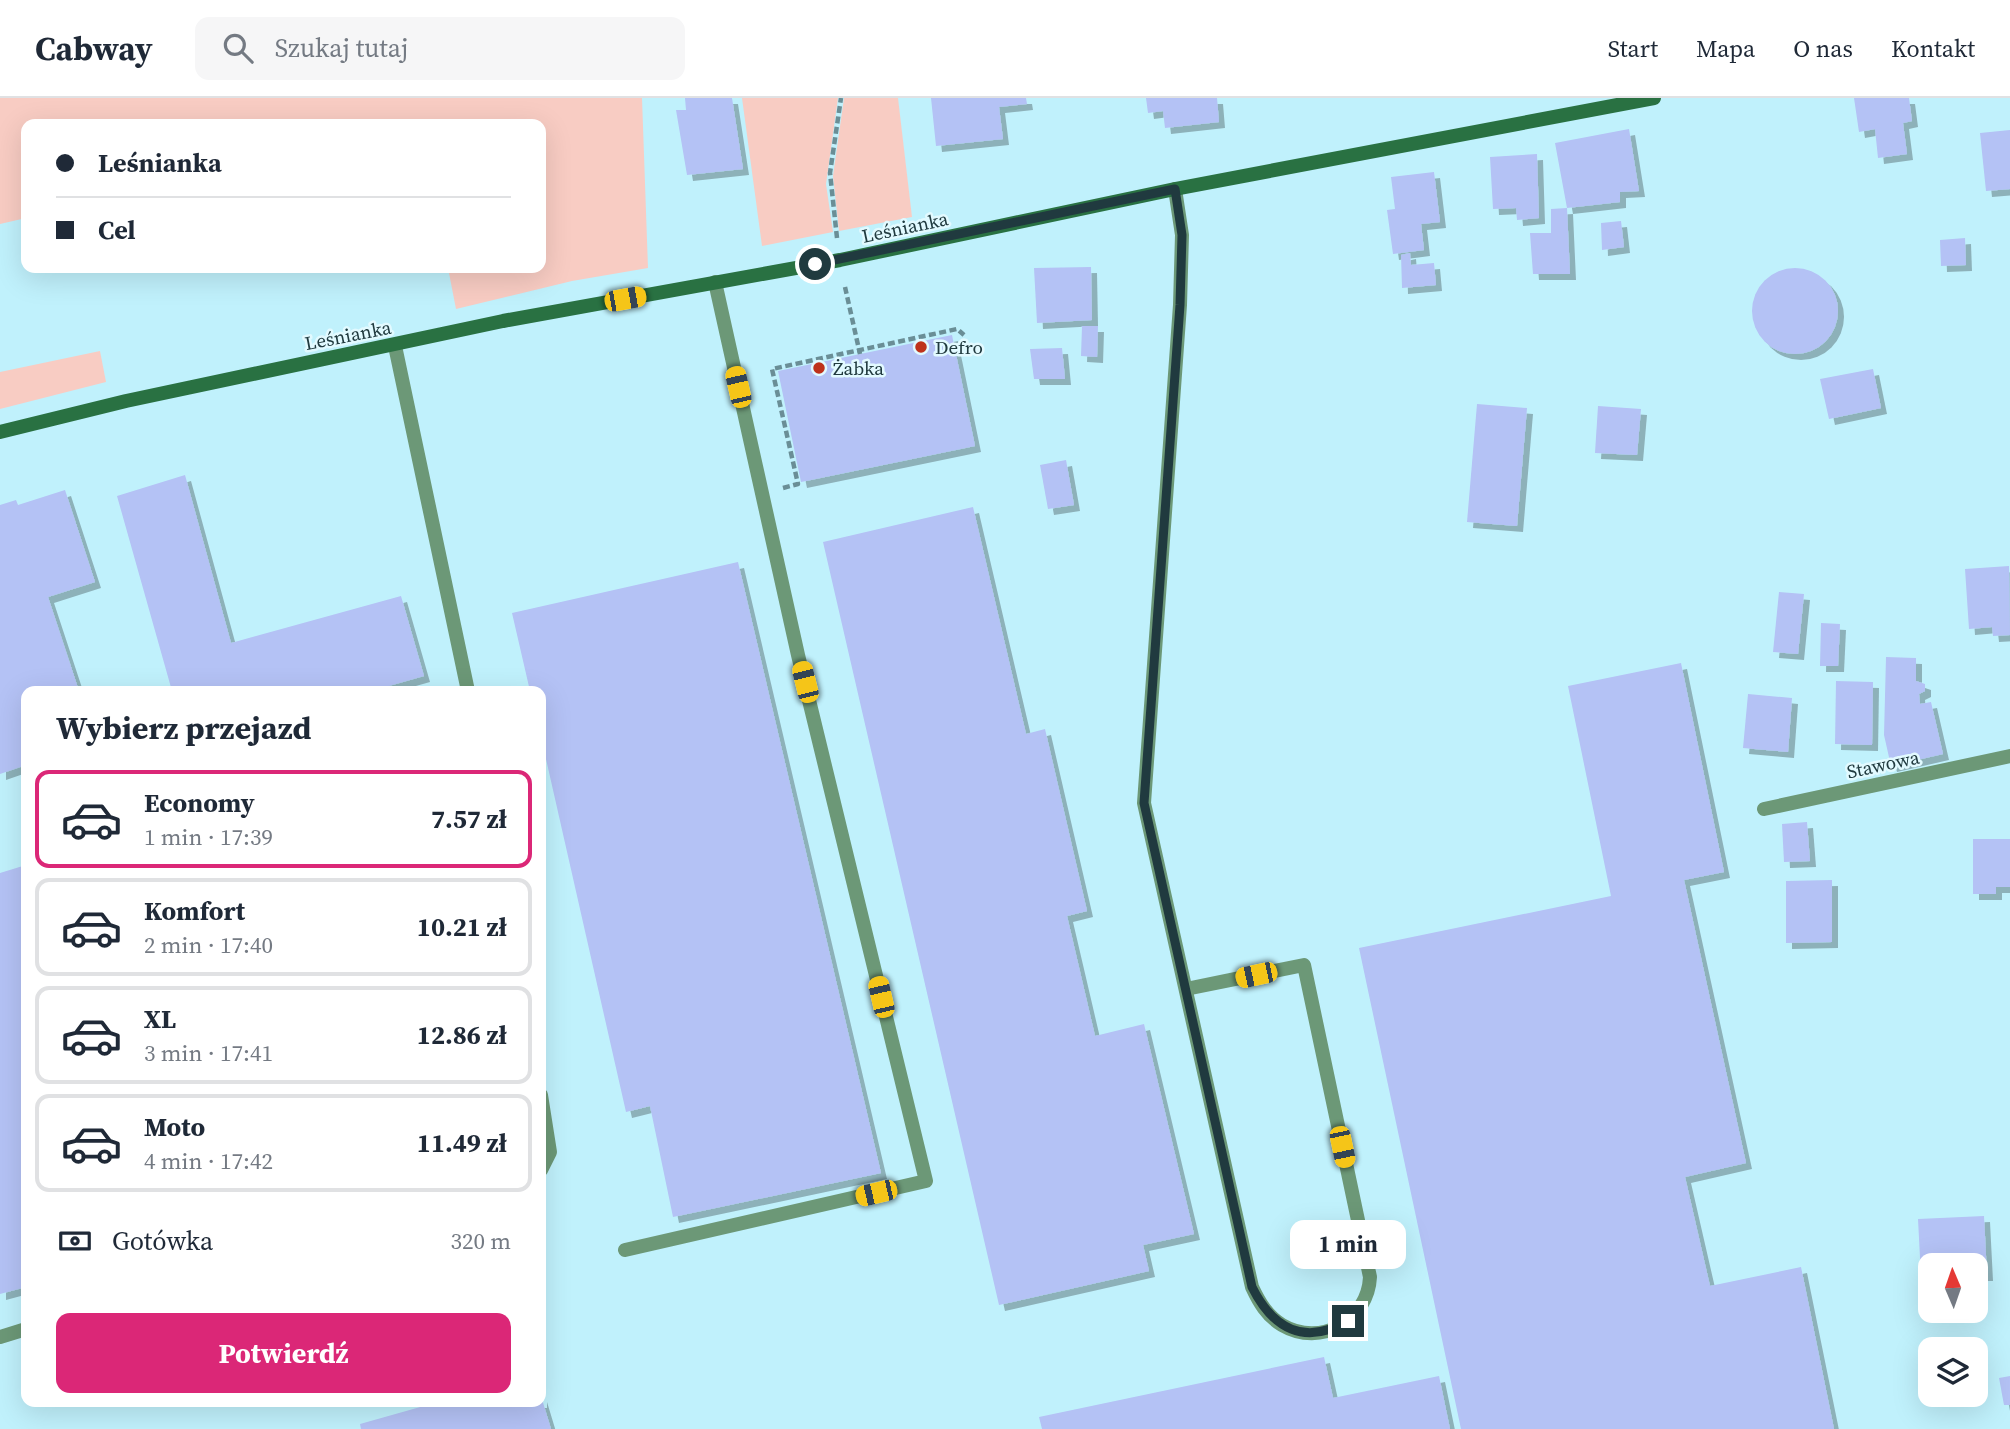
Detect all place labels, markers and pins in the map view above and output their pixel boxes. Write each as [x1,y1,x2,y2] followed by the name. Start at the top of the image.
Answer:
[935,334,983,360] place label: Defro
[913,339,929,355] marker: Defro
[833,355,884,381] place label: Żabka
[811,360,827,376] marker: Żabka

